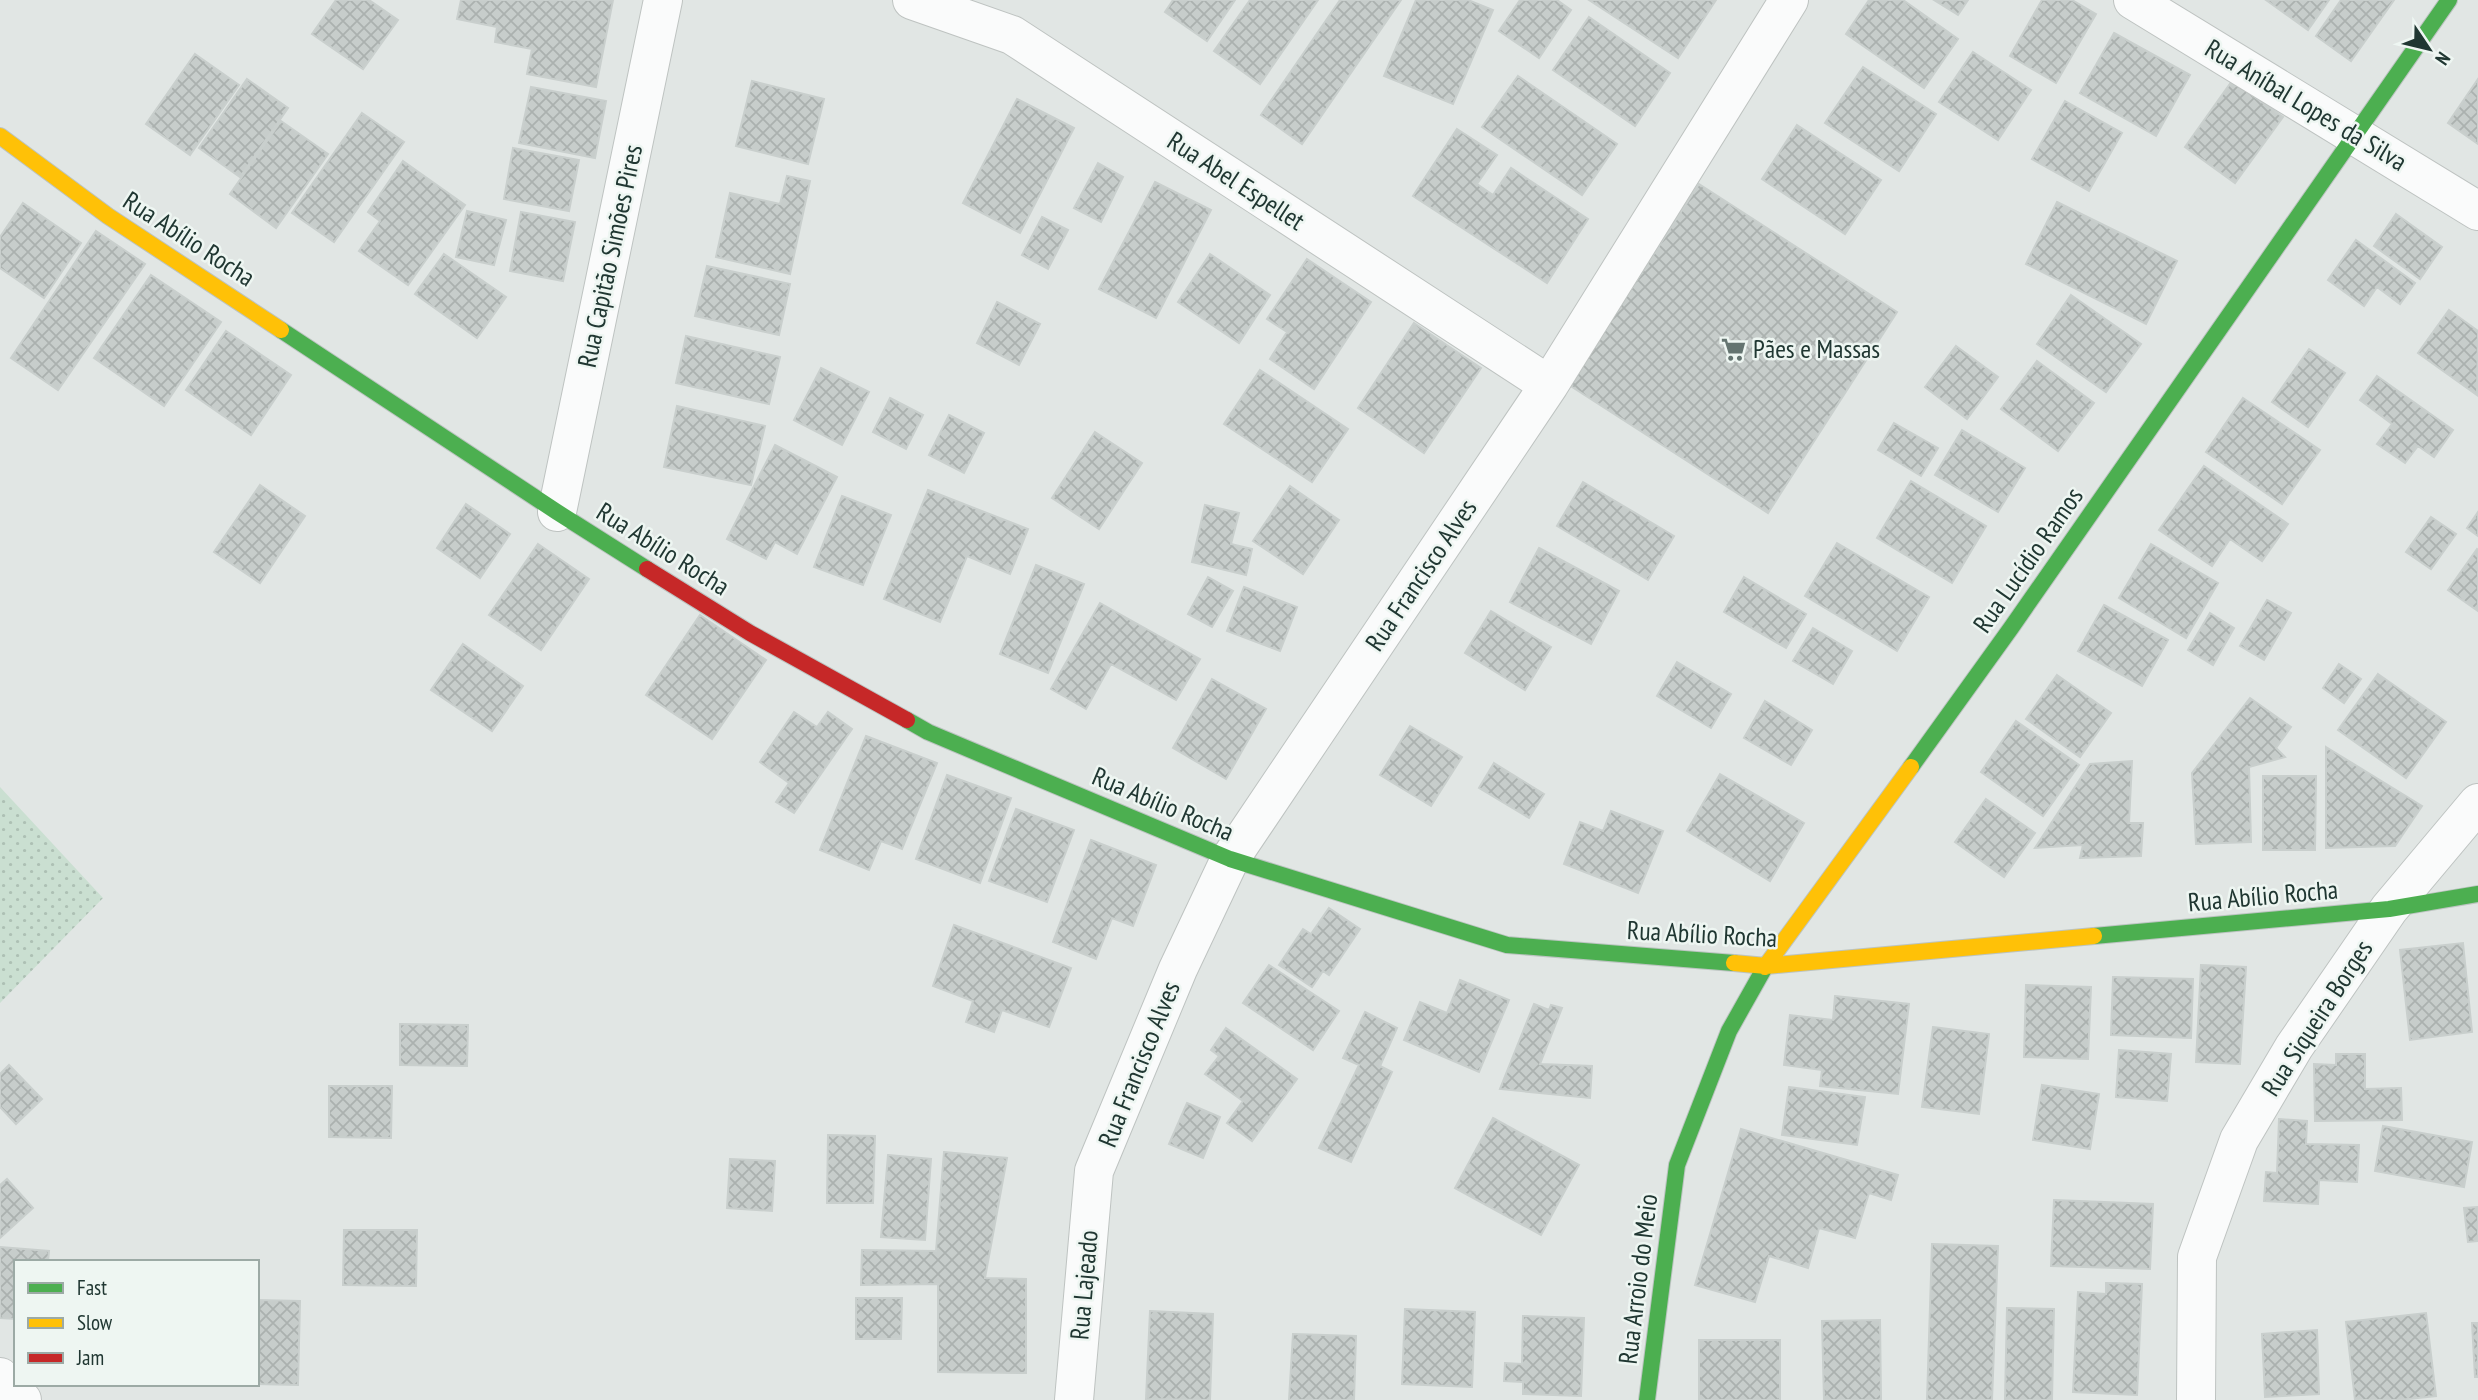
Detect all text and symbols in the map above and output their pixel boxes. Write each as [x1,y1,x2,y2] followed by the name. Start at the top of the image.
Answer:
[2394,14,2464,84] north arrow
[2199,31,2413,178] street label: Rua Aníbal Lopes da Silva
[2430,48,2456,70] text: N
[1162,124,1311,237] street label: Rua Abel Espellet
[570,141,649,370] street label: Rua Capitão Simões Pires
[117,184,261,293] street label: Rua Abílio Rocha
[1753,332,1880,365] place label: Pães e Massas
[1719,335,1747,363] supermarket icon: Pães e Massas
[1965,481,2090,639] street label: Rua Lucídio Ramos
[1358,493,1483,657] street label: Rua Francisco Alves
[591,495,736,602] street label: Rua Abílio Rocha
[1088,759,1239,848] street label: Rua Abílio Rocha
[2187,873,2339,918] street label: Rua Abílio Rocha
[1626,913,1778,954] street label: Rua Abílio Rocha
[2254,933,2379,1102] street label: Rua Siqueira Borges
[1090,976,1187,1152] street label: Rua Francisco Alves
[1611,1192,1664,1366] street label: Rua Arroio do Meio
[1062,1229,1105,1341] street label: Rua Lajeado
[14,1260,259,1386] legend
[77,1274,107,1301] text: Fast
[77,1309,113,1336] text: Slow
[76,1344,104,1371] text: Jam

